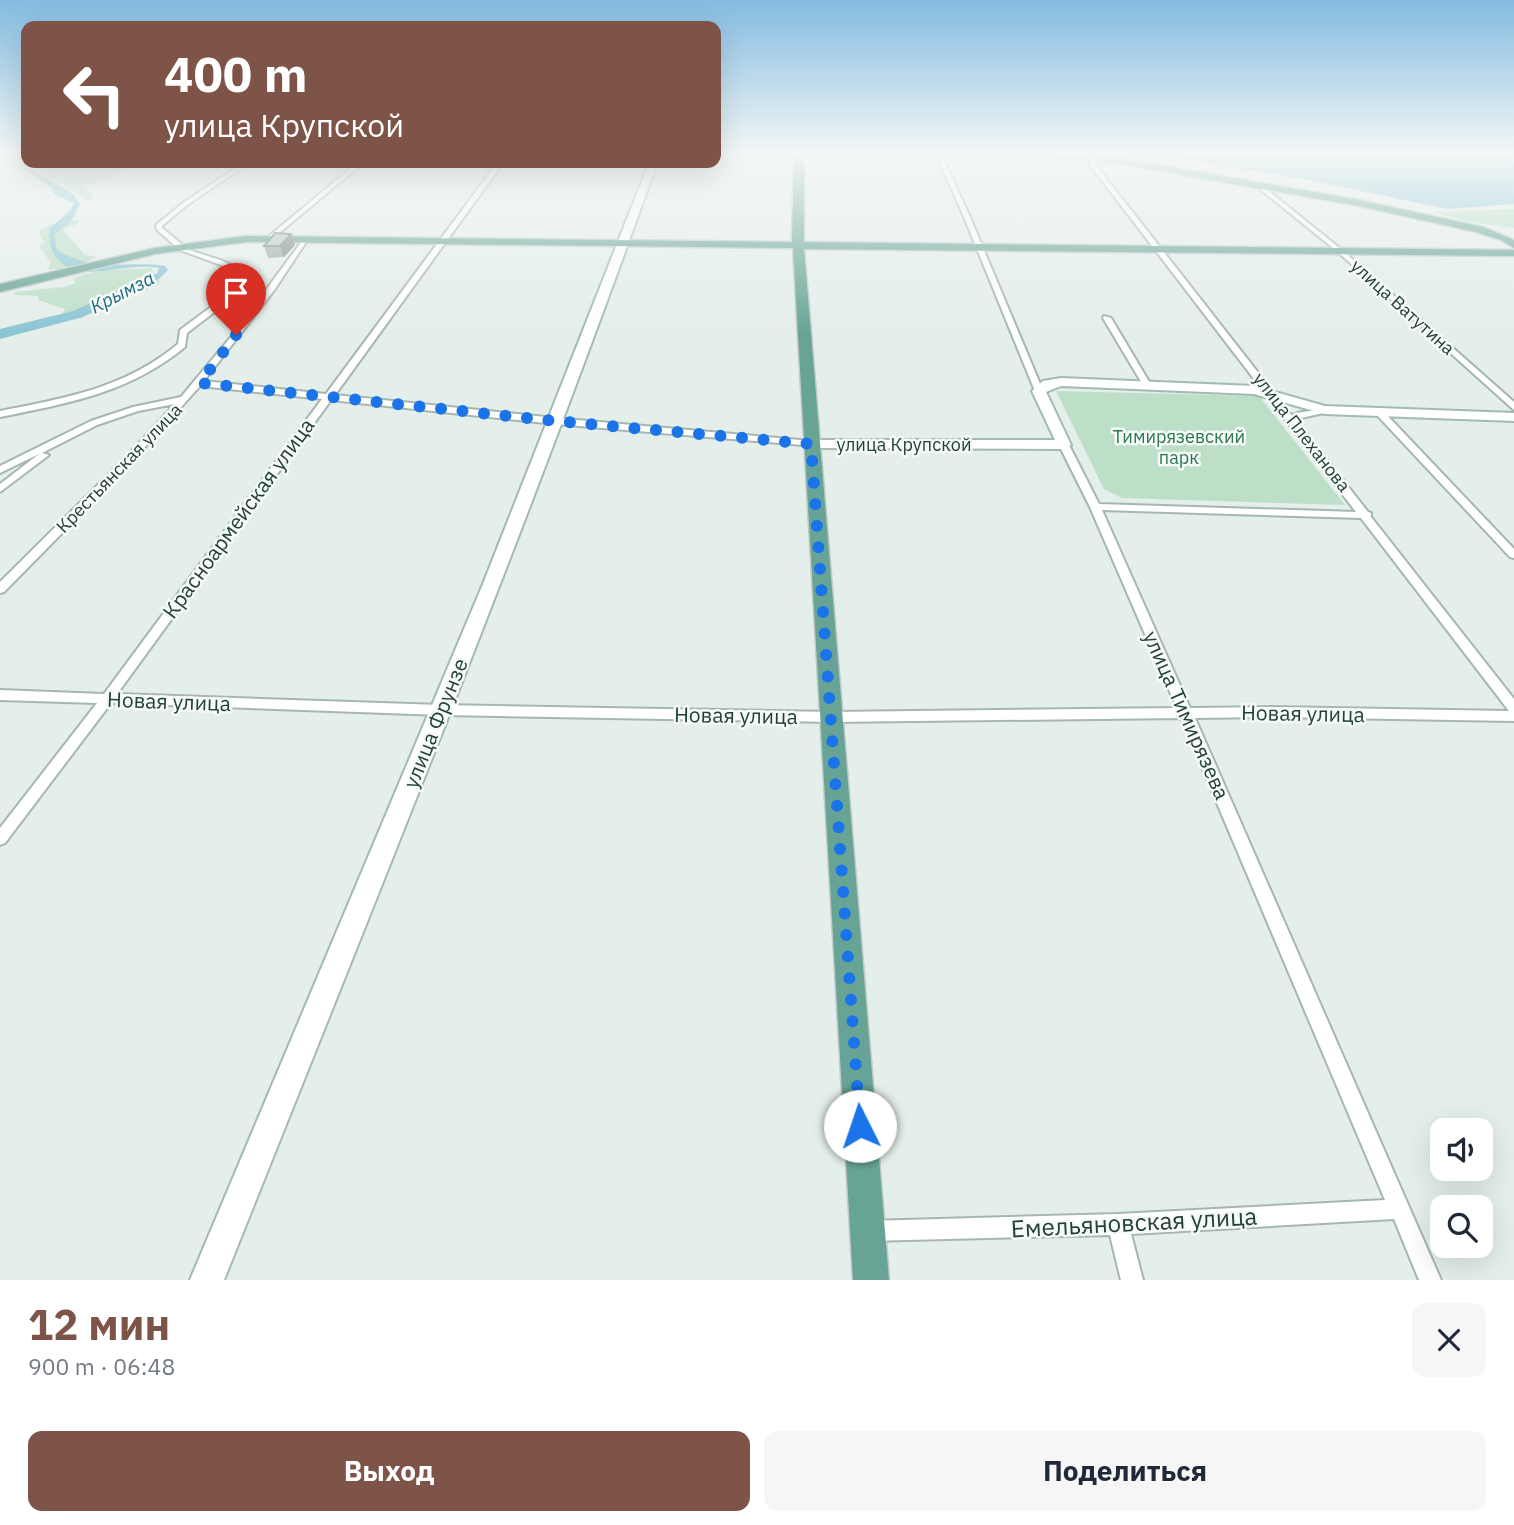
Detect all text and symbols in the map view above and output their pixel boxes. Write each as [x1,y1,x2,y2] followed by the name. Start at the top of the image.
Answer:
[164,42,308,105] text: 400 m
[49,49,140,140] icon: left
[164,104,404,146] text: улица Крупской
[1346,254,1460,360] street label: улица Ватутина
[206,263,266,335] pin
[86,266,158,318] water label: Крымза
[217,274,255,312] icon: arrive
[1248,368,1356,497] street label: улица Плеханова
[51,398,187,538] street label: Крестьянская улица
[156,412,320,624] street label: Красноармейская улица
[1113,425,1245,469] park label: Тимирязевский парк
[837,433,972,456] street label: улица Крупской
[1137,626,1237,804] street label: улица Тимирязева
[396,654,474,792] street label: улица Фрунзе
[107,685,231,717] street label: Новая улица
[1241,698,1365,728] street label: Новая улица
[674,700,798,730] street label: Новая улица
[823,1089,897,1163] position arrow
[1430,1118,1493,1258] map controls
[1430,1118,1493,1181] button: sound
[1430,1195,1493,1258] button: search
[1010,1200,1258,1244] street label: Емельяновская улица
[28,1297,170,1352] text: 12 мин
[1412,1303,1486,1377] button: close
[28,1351,175,1381] text: 900 m · 06:48
[28,1431,750,1511] button: Выход
[764,1431,1486,1511] button: Поделиться

